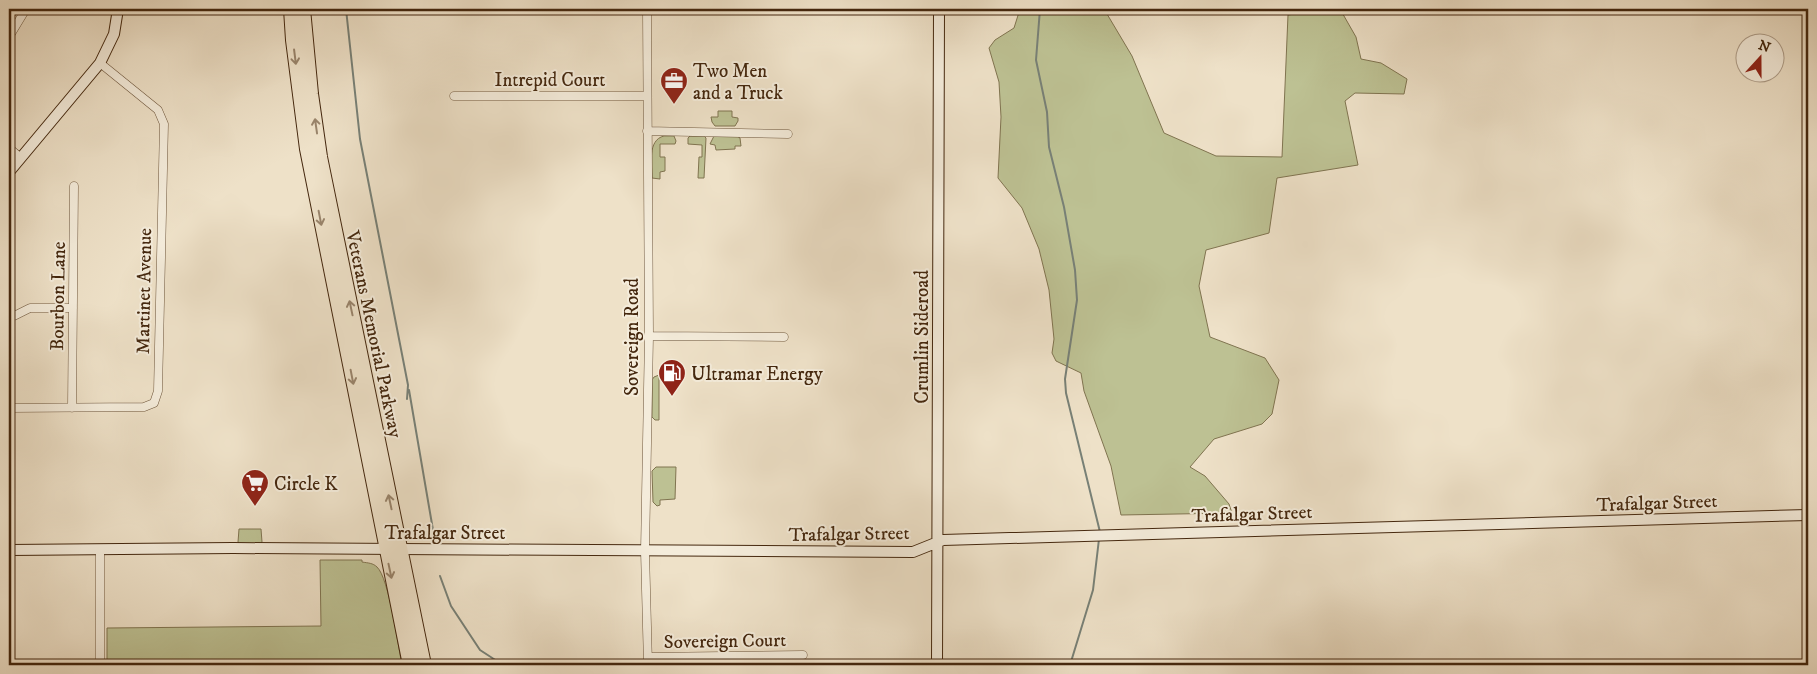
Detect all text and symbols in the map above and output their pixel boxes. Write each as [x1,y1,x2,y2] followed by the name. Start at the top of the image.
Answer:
[1734,32,1784,82] north arrow
[1756,36,1773,57] text: N
[290,49,300,65] one-way arrow
[693,60,784,105] place label: Two Men and a Truck
[659,66,689,105] office icon: Two Men and a Truck
[495,69,605,92] street label: Intrepid Court
[310,118,320,134] one-way arrow
[316,209,326,225] one-way arrow
[132,228,157,354] street label: Martinet Avenue
[340,228,407,441] street label: Veterans Memorial Parkway
[46,241,71,351] street label: Bourbon Lane
[911,270,934,404] street label: Crumlin Sideroad
[621,278,644,396] street label: Sovereign Road
[345,301,355,317] one-way arrow
[657,358,687,397] fuel station icon: Ultramar Energy
[691,363,824,386] place label: Ultramar Energy
[348,369,357,385] one-way arrow
[240,468,270,507] supermarket icon: Circle K
[274,473,338,496] place label: Circle K
[1596,490,1718,517] street label: Trafalgar Street
[385,494,395,510] one-way arrow
[1191,501,1313,528] street label: Trafalgar Street
[385,522,505,545] street label: Trafalgar Street
[788,522,910,547] street label: Trafalgar Street
[386,562,396,578] one-way arrow
[663,629,787,654] street label: Sovereign Court

